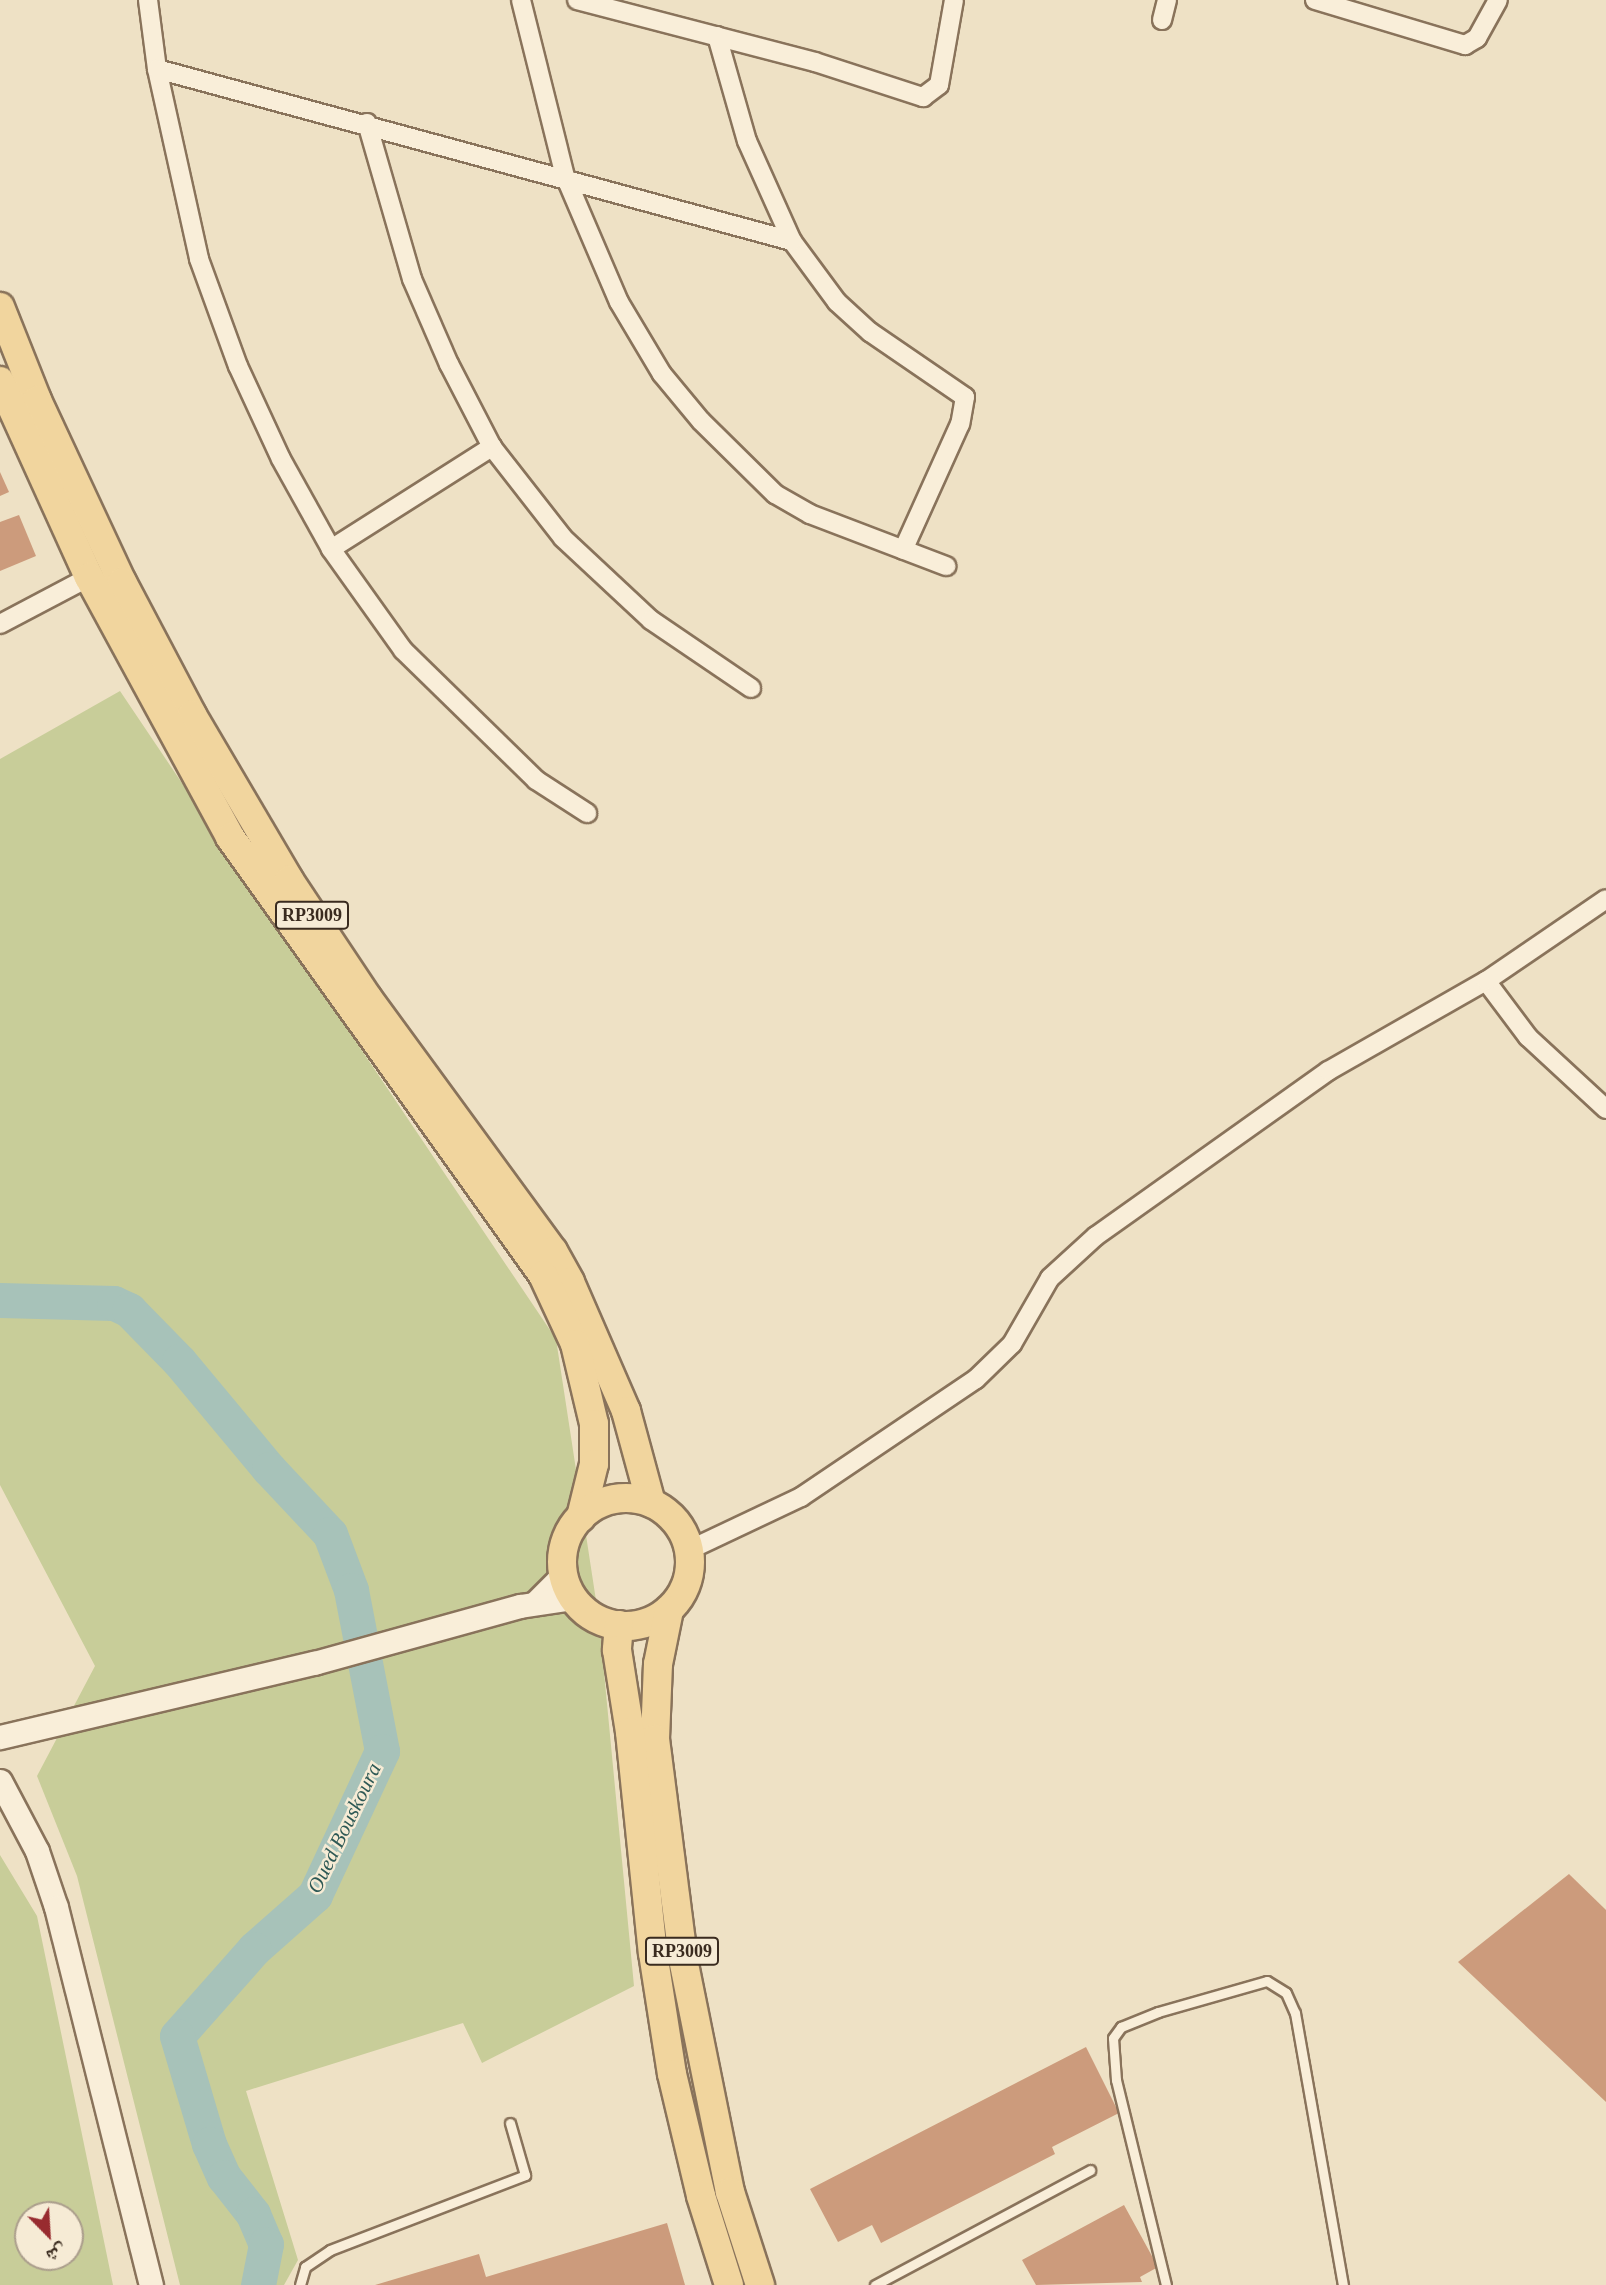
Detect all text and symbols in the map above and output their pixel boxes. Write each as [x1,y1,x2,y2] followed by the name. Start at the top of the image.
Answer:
[274,900,350,930] road number: RP3009
[302,1759,386,1897] water label: Oued Bouskoura
[644,1937,720,1966] road number: RP3009
[14,2201,84,2271] north arrow
[43,2240,70,2268] text: ش

